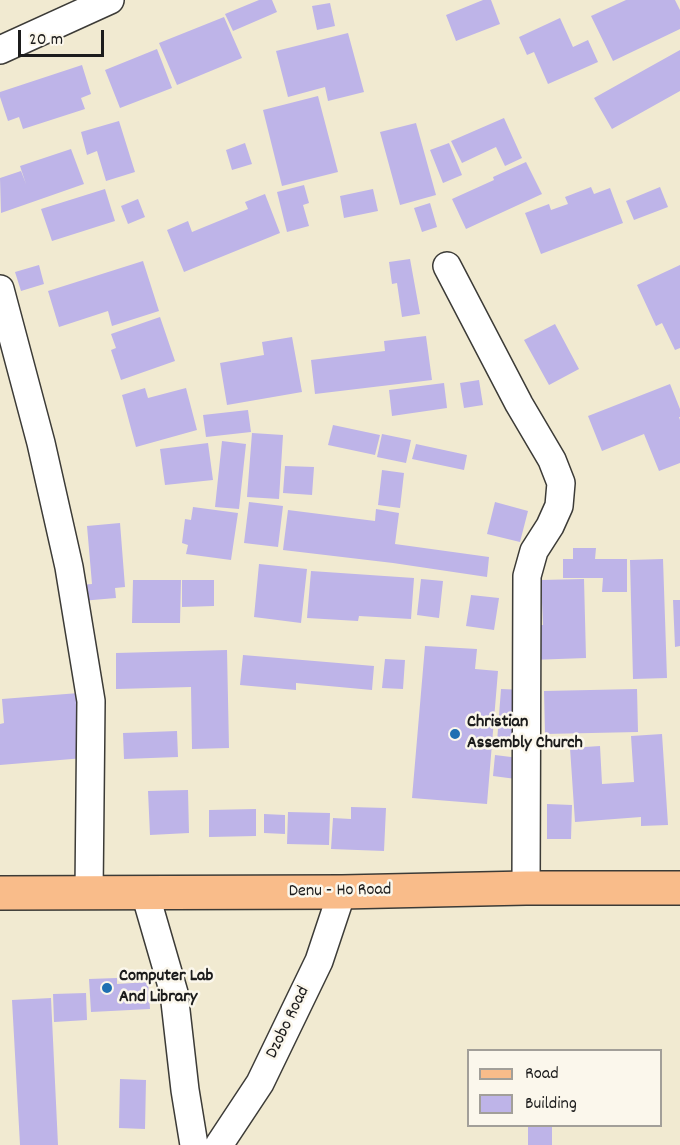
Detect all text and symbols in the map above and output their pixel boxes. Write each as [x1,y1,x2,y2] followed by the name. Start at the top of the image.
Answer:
[21,18,106,56] scale bar
[29,28,63,53] text: 20 m
[467,713,583,756] place label: Christian Assembly Church
[448,727,462,741] marker: Christian Assembly Church
[288,880,392,904] street label: Denu - Ho Road
[119,967,213,1010] place label: Computer Lab And Library
[100,981,114,995] marker: Computer Lab And Library
[262,983,316,1063] street label: Dzobo Road
[467,1049,662,1127] legend
[525,1062,559,1087] text: Road
[525,1092,577,1117] text: Building

